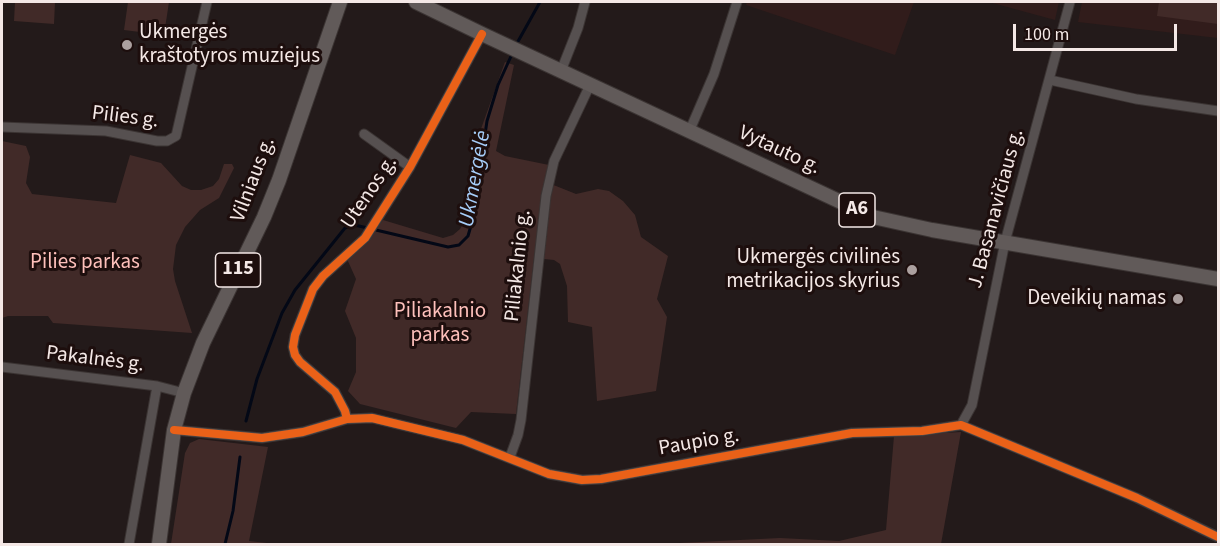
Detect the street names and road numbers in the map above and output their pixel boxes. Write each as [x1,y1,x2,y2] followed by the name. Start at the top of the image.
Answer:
[90,101,160,135] street label: Pilies g.
[734,121,824,181] street label: Vytauto g.
[964,127,1030,291] street label: J. Basanavičiaus g.
[226,134,282,226] street label: Vilniaus g.
[337,152,403,234] street label: Utenos g.
[839,193,875,227] road number: A6
[501,209,537,323] street label: Piliakalnio g.
[216,253,260,287] road number: 115
[45,341,145,379] street label: Pakalnės g.
[657,424,741,462] street label: Paupio g.

